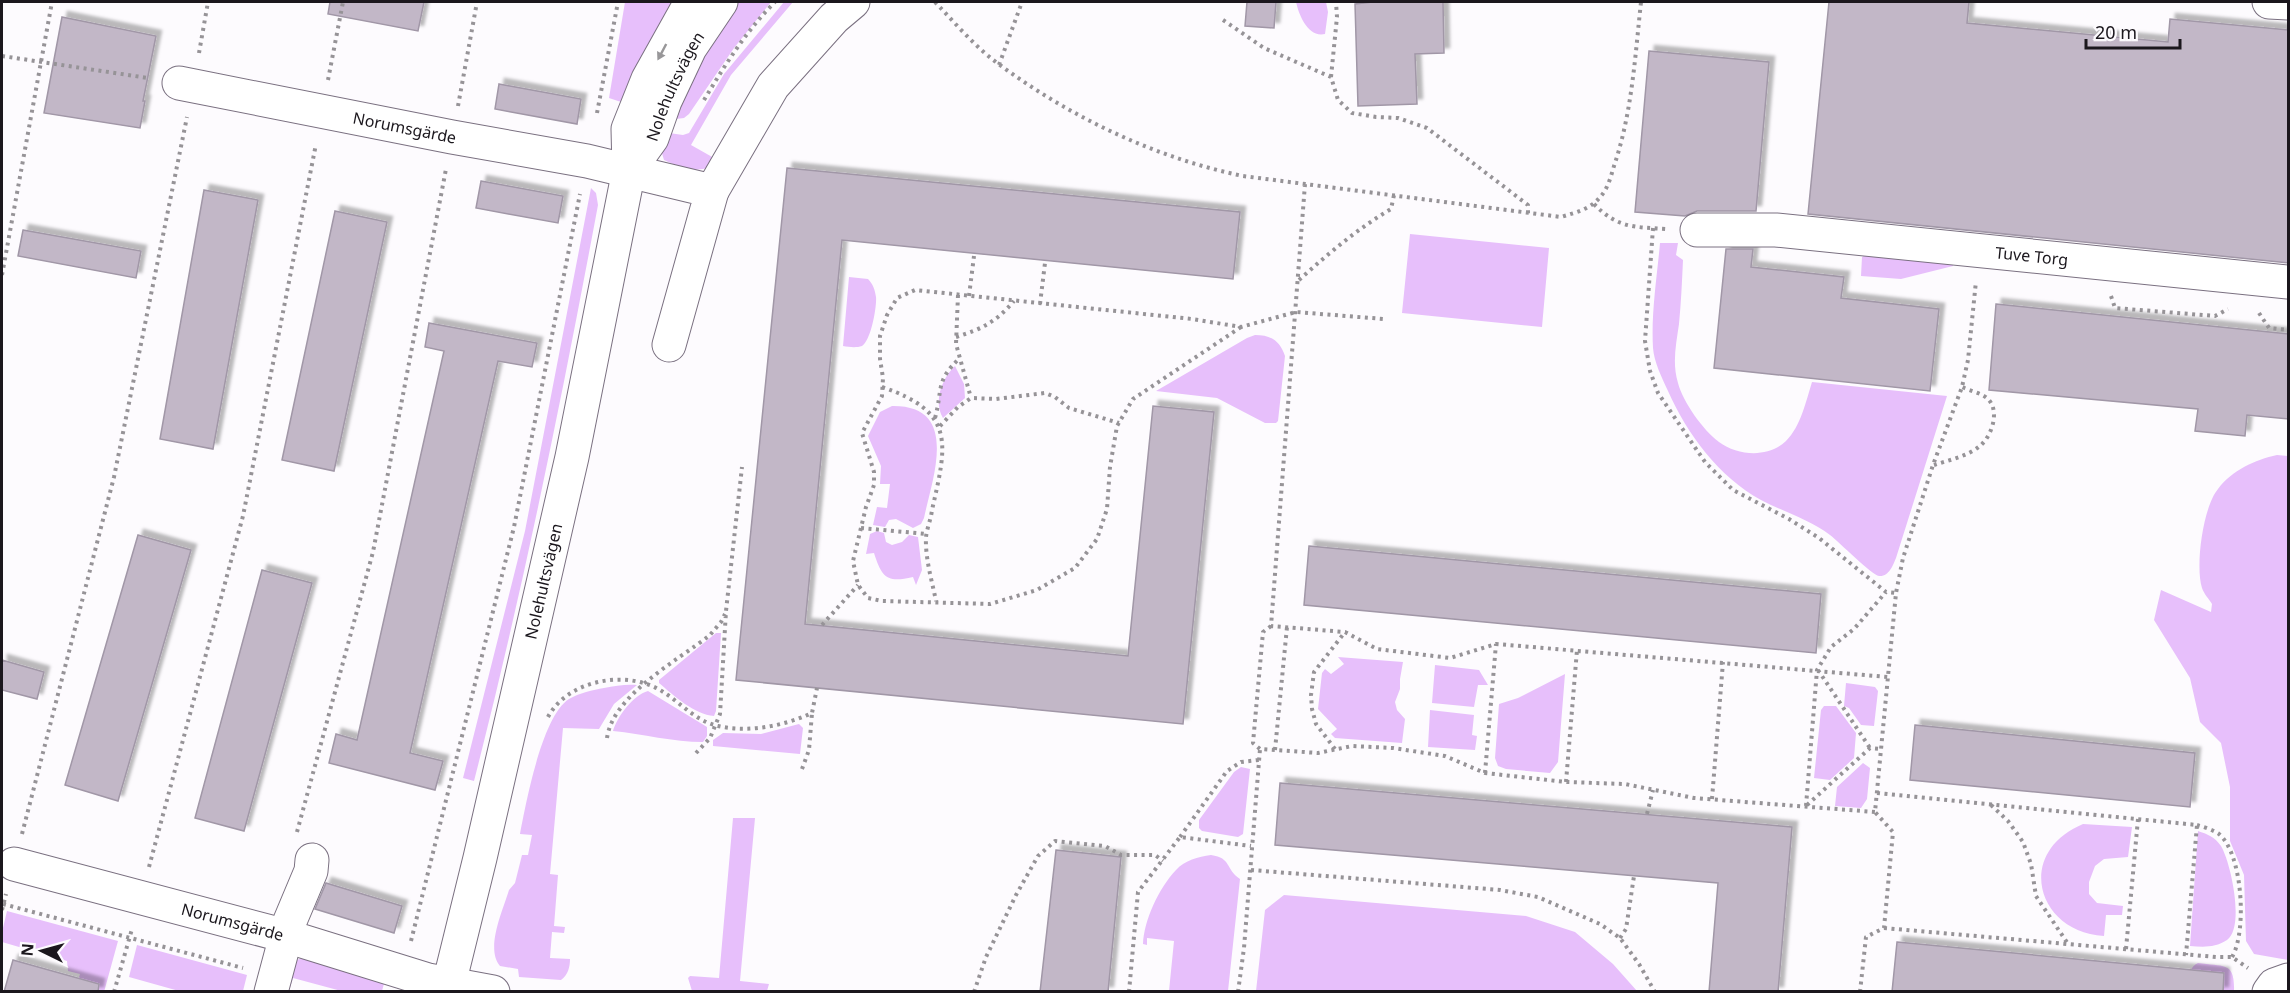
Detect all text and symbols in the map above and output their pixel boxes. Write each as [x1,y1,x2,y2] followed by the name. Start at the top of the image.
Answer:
[2086,12,2180,50] scale bar
[2095,20,2137,44] text: 20 m
[641,27,709,144] street label: Nolehultsvägen
[657,44,667,61] one-way arrow
[351,107,458,149] street label: Norumsgärde
[1994,241,2069,271] street label: Tuve Torg
[520,521,567,641] street label: Nolehultsvägen
[179,898,286,946] street label: Norumsgärde
[12,921,72,981] north arrow
[16,942,39,957] text: N

